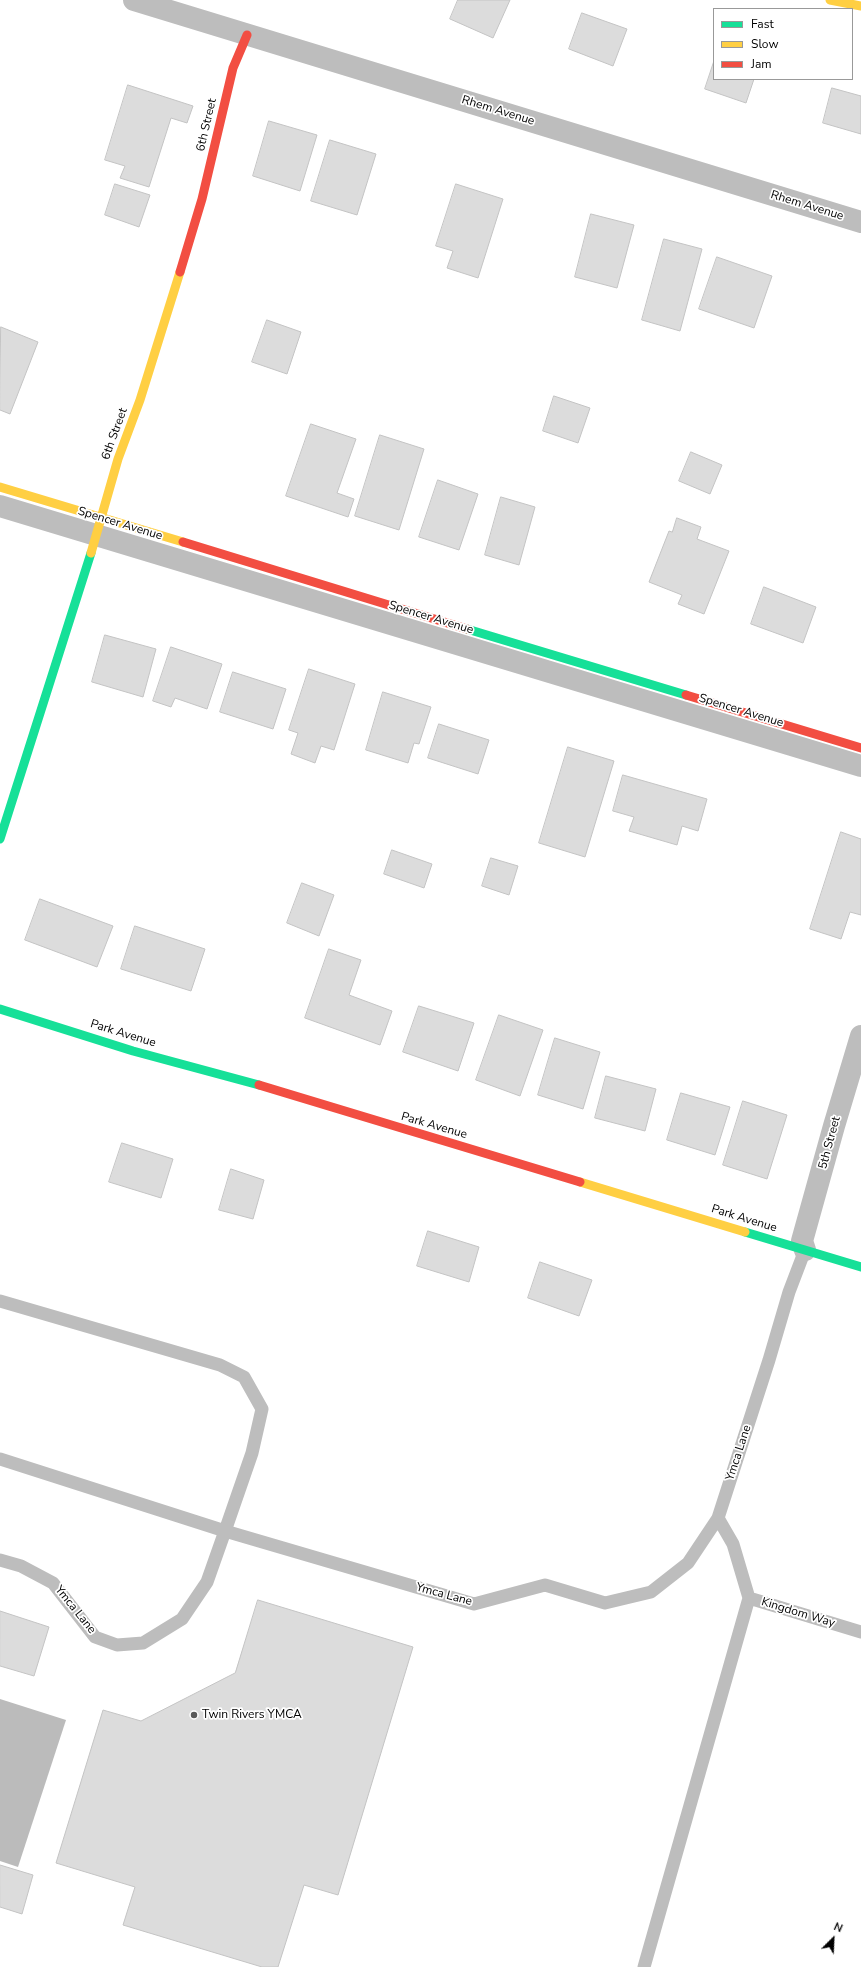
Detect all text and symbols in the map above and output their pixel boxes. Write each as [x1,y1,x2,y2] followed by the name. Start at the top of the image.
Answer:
[713,8,853,80] legend
[751,16,774,32] text: Fast
[751,36,779,52] text: Slow
[751,56,772,72] text: Jam
[460,93,536,129] street label: Rhem Avenue
[194,97,220,153] street label: 6th Street
[769,188,845,224] street label: Rhem Avenue
[99,406,131,462] street label: 6th Street
[76,504,164,544] street label: Spencer Avenue
[387,598,475,638] street label: Spencer Avenue
[697,691,785,731] street label: Spencer Avenue
[88,1017,158,1051] street label: Park Avenue
[399,1110,469,1142] street label: Park Avenue
[816,1115,844,1171] street label: 5th Street
[709,1202,779,1236] street label: Park Avenue
[723,1423,755,1483] street label: Ymca Lane
[414,1581,474,1609] street label: Ymca Lane
[51,1583,99,1637] street label: Ymca Lane
[759,1595,837,1631] street label: Kingdom Way
[202,1708,302,1722] place label: Twin Rivers YMCA
[189,1710,199,1720] marker: Twin Rivers YMCA
[813,1919,853,1959] north arrow
[831,1919,845,1936] text: N

